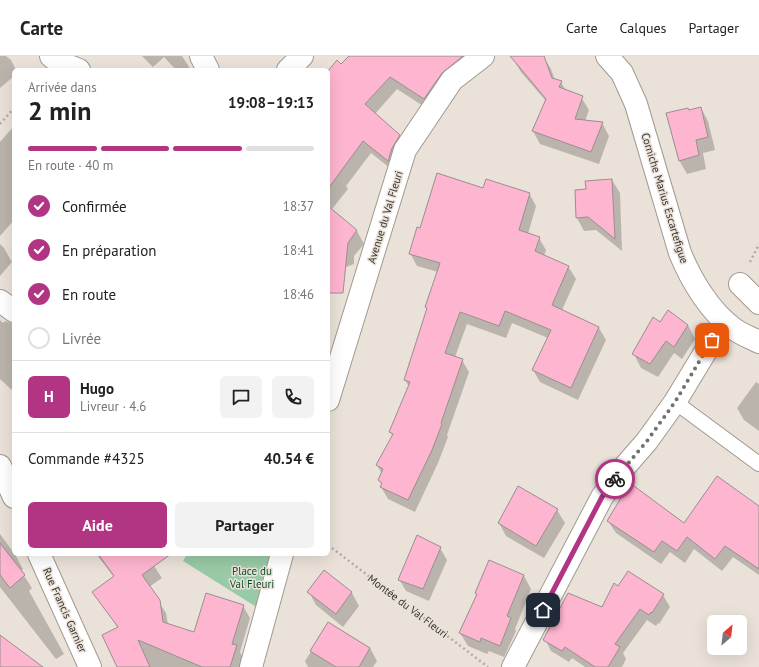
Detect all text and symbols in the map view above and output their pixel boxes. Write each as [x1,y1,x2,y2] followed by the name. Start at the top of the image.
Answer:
[20,16,63,40] text: Carte
[566,19,598,37] text: Carte
[620,19,666,37] text: Calques
[688,19,739,37] text: Partager
[28,79,97,96] text: Arrivée dans
[228,93,314,112] text: 19:08–19:13
[28,94,91,127] text: 2 min
[638,131,692,265] street label: Corniche Marius Escartefigue
[28,157,113,174] text: En route · 40 m
[364,169,406,265] street label: Avenue du Val Fleuri
[28,195,50,217] icon: check
[62,197,127,216] text: Confirmée
[283,198,314,215] text: 18:37
[28,239,50,261] icon: check
[62,241,157,260] text: En préparation
[283,242,314,259] text: 18:41
[28,283,50,305] icon: check
[62,285,116,304] text: En route
[283,286,314,303] text: 18:46
[695,323,729,357] pin
[62,329,101,348] text: Livrée
[701,329,723,351] icon: bag
[220,376,262,418] button: chat
[272,376,314,418] button: phone
[80,379,114,398] text: Hugo
[44,387,54,406] text: H
[80,398,146,415] text: Livreur · 4.6
[28,449,145,468] text: Commande #4325
[264,449,314,468] text: 40.54 €
[595,459,635,499] courier
[604,468,626,490] icon: bike
[28,502,167,548] button: Aide
[175,502,314,548] button: Partager
[229,564,274,591] park label: Place du Val Fleuri
[40,565,90,655] street label: Rue Francis Garnier
[365,571,451,641] street label: Montée du Val Fleuri
[526,593,560,627] pin
[532,599,554,621] icon: home
[707,615,747,655] north arrow
[707,615,747,655] map controls

